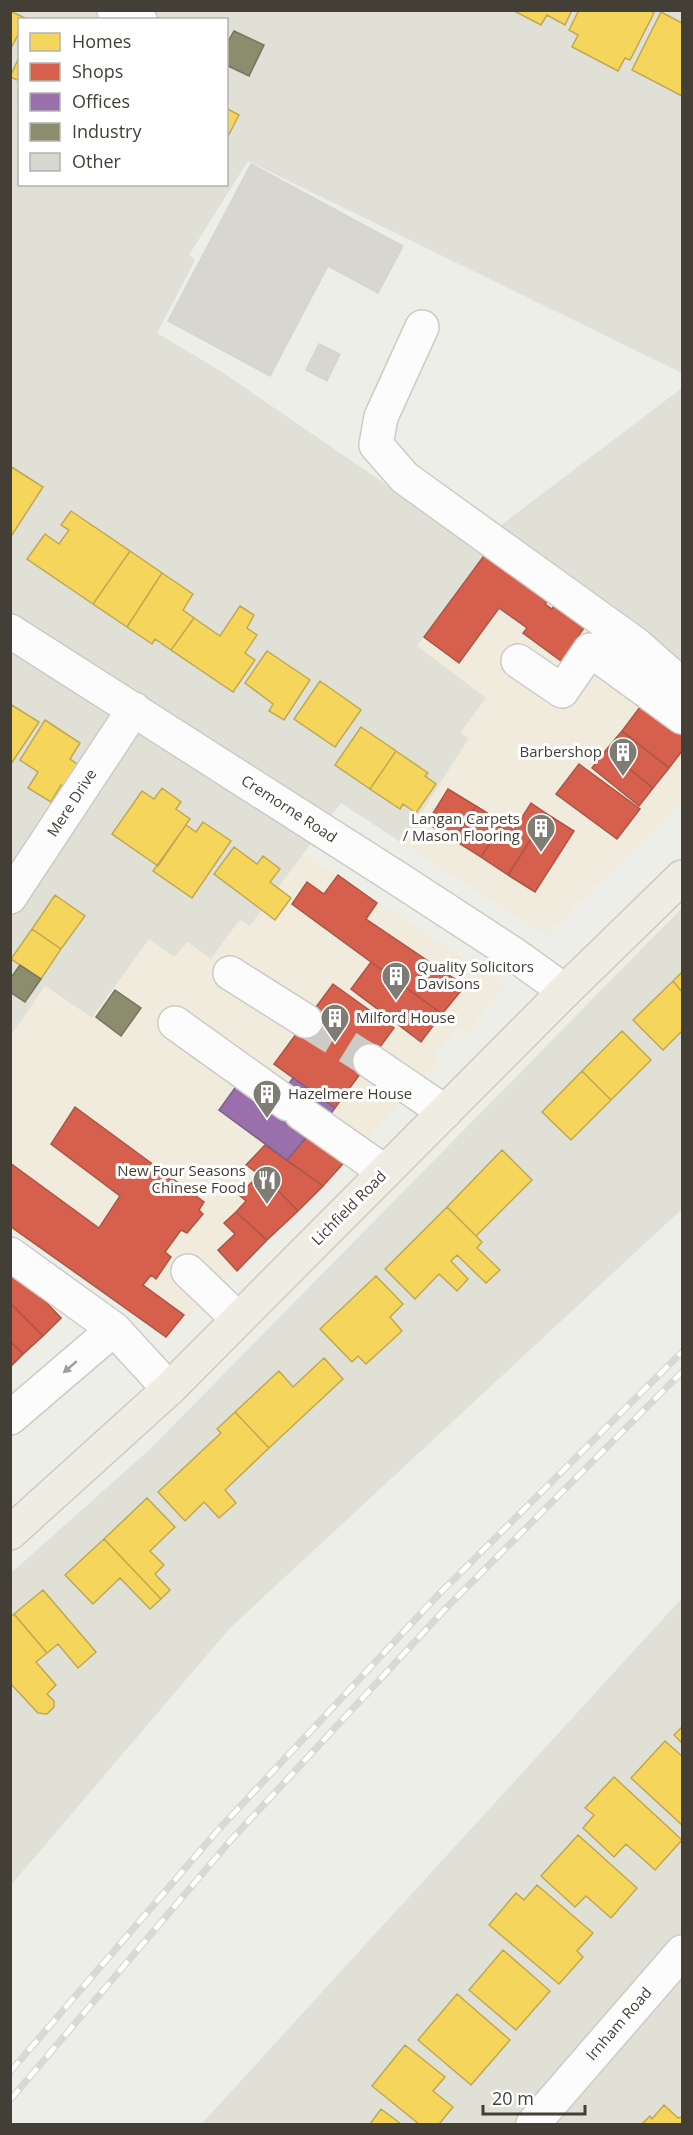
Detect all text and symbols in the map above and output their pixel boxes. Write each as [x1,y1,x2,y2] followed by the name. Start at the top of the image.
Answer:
[18,18,228,186] legend
[72,29,131,53] text: Homes
[72,59,123,83] text: Shops
[72,89,130,113] text: Offices
[72,119,142,143] text: Industry
[72,149,122,173] text: Other
[607,736,639,778] building icon: Barbershop
[520,741,602,761] place label: Barbershop
[42,765,101,840] street label: Mere Drive
[238,770,341,847] street label: Cremorne Road
[403,808,520,845] place label: Langan Carpets / Mason Flooring
[525,812,557,854] building icon: Langan Carpets / Mason Flooring
[417,956,534,993] place label: Quality Solicitors Davisons
[380,960,412,1002] building icon: Quality Solicitors Davisons
[319,1002,351,1044] building icon: Milford House
[356,1007,455,1027] place label: Milford House
[251,1078,283,1120] building icon: Hazelmere House
[288,1083,412,1103] place label: Hazelmere House
[117,1160,246,1197] place label: New Four Seasons Chinese Food
[251,1164,283,1206] restaurant icon: New Four Seasons Chinese Food
[307,1166,390,1249] street label: Lichfield Road
[63,1360,78,1373] one-way arrow
[581,1983,656,2064] street label: Irnham Road
[483,2078,585,2116] scale bar
[492,2086,534,2110] text: 20 m

